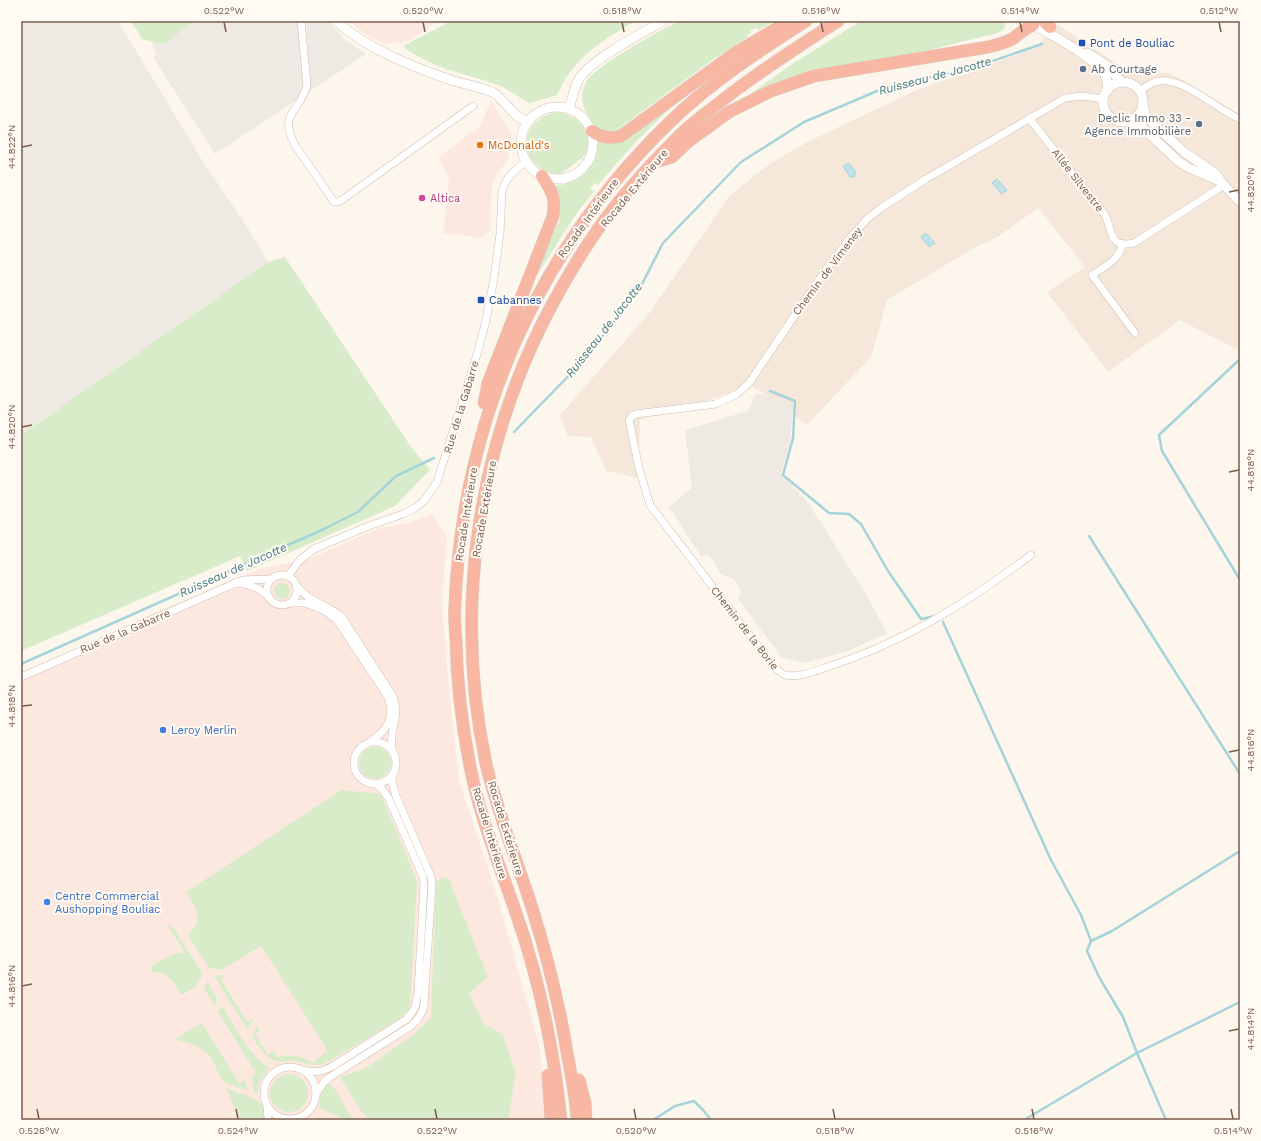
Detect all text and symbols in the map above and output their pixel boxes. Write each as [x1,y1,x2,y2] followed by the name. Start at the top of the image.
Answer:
[204,5,245,16] text: 0.522°W
[403,5,444,16] text: 0.520°W
[603,5,642,16] text: 0.518°W
[802,5,841,16] text: 0.516°W
[1001,5,1040,16] text: 0.514°W
[1200,5,1239,16] text: 0.512°W
[1090,37,1175,50] place label: Pont de Bouliac
[1077,38,1087,48] marker: Pont de Bouliac
[877,54,993,98] water label: Ruisseau de Jacotte
[1091,63,1157,76] place label: Ab Courtage
[1078,64,1088,74] marker: Ab Courtage
[1085,112,1191,138] place label: Declic Immo 33 - Agence Immobilière
[1194,119,1204,129] marker: Declic Immo 33 - Agence Immobilière
[6,125,17,169] text: 44.822°N
[488,139,550,152] place label: McDonald's
[475,140,485,150] marker: McDonald's
[1049,146,1106,215] street label: Allée Silvestre
[598,147,671,230] street label: Rocade Extérieure
[1245,168,1256,212] text: 44.820°N
[555,176,622,261] street label: Rocade Intérieure
[430,192,460,205] place label: Altica
[417,193,427,203] marker: Altica
[790,225,865,318] street label: Chemin de Vimeney
[563,280,645,380] water label: Ruisseau de Jacotte
[489,294,542,307] place label: Cabannes
[476,295,486,305] marker: Cabannes
[441,359,482,455] street label: Rue de la Gabarre
[6,405,17,449] text: 44.820°N
[1245,449,1256,491] text: 44.818°N
[470,460,499,559] street label: Rocade Extérieure
[453,466,480,562] street label: Rocade Intérieure
[177,540,289,600] water label: Ruisseau de Jacotte
[708,584,781,673] street label: Chemin de la Borie
[78,607,172,656] street label: Rue de la Gabarre
[6,685,17,727] text: 44.818°N
[171,724,237,737] place label: Leroy Merlin
[158,725,168,735] marker: Leroy Merlin
[1245,729,1256,771] text: 44.816°N
[485,779,526,877] street label: Rocade Extérieure
[469,786,510,881] street label: Rocade Intérieure
[55,890,161,916] place label: Centre Commercial Aushopping Bouliac
[42,897,52,907] marker: Centre Commercial Aushopping Bouliac
[6,965,17,1007] text: 44.816°N
[1245,1008,1256,1050] text: 44.814°N
[19,1125,60,1136] text: 0.526°W
[218,1125,259,1136] text: 0.524°W
[417,1125,458,1136] text: 0.522°W
[616,1125,657,1136] text: 0.520°W
[816,1125,855,1136] text: 0.518°W
[1015,1125,1054,1136] text: 0.516°W
[1214,1125,1253,1136] text: 0.514°W

